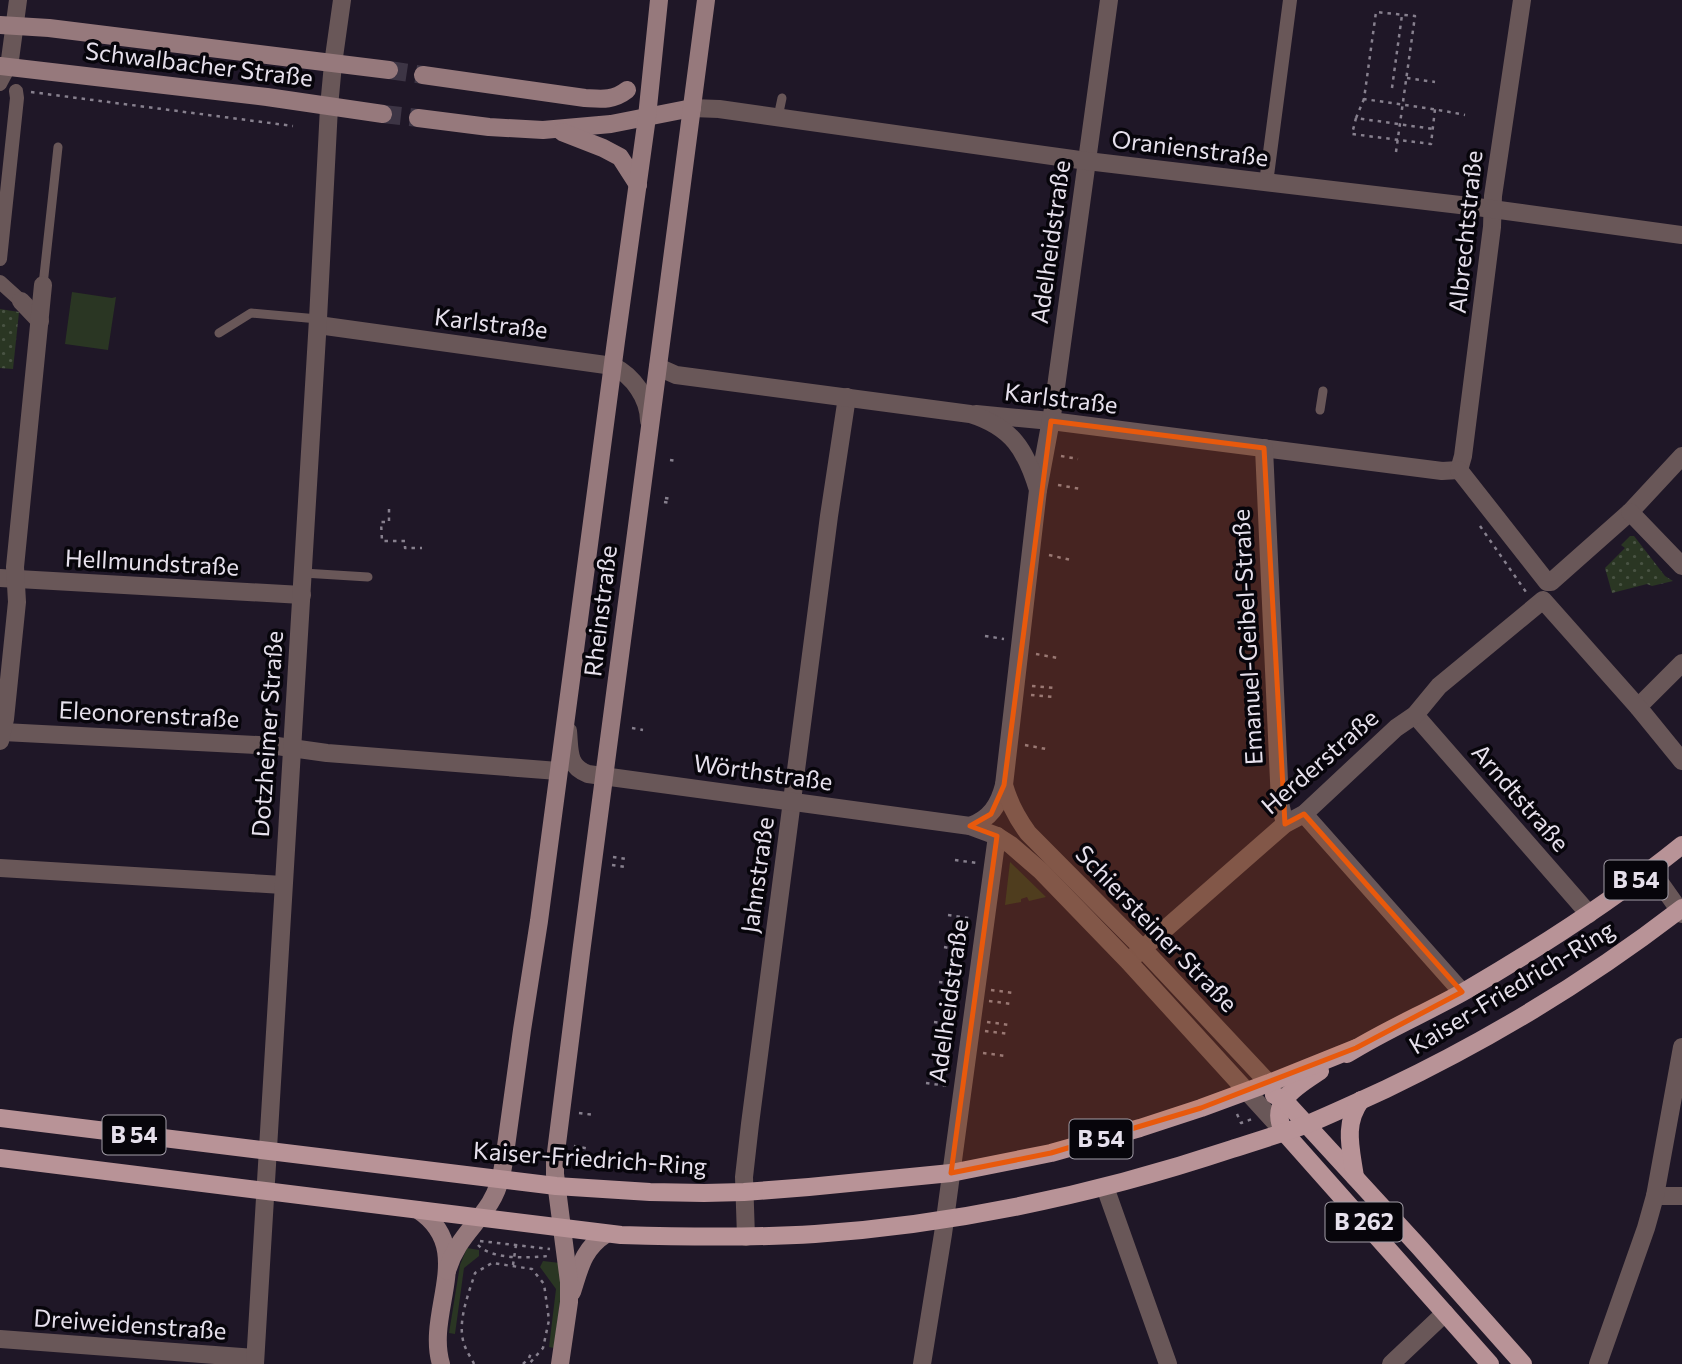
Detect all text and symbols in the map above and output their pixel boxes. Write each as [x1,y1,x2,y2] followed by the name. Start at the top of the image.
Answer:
[84,35,315,92] street label: Schwalbacher Straße
[1110,124,1270,172] street label: Oranienstraße
[1442,149,1487,315] street label: Albrechtstraße
[1024,158,1075,325] street label: Adelheidstraße
[433,301,550,344] street label: Karlstraße
[1003,376,1120,419] street label: Karlstraße
[1225,508,1268,766] street label: Emanuel-Geibel-Straße
[64,542,240,581] street label: Hellmundstraße
[577,543,622,678] street label: Rheinstraße
[245,630,288,838] street label: Dotzheimer Straße
[58,694,240,733] street label: Eleonorenstraße
[1255,702,1383,819] street label: Herderstraße
[1466,737,1576,857] street label: Arndtstraße
[692,747,835,796] street label: Wörthstraße
[734,815,779,935] street label: Jahnstraße
[1070,839,1244,1017] street label: Schiersteiner Straße
[1604,860,1668,900] road number: B 54
[1403,914,1619,1059] street label: Kaiser-Friedrich-Ring
[922,917,973,1084] street label: Adelheidstraße
[102,1116,166,1154] road number: B 54
[1070,1120,1132,1158] road number: B 54
[472,1135,708,1180] street label: Kaiser-Friedrich-Ring
[1326,1203,1402,1242] road number: B 262
[33,1302,228,1345] street label: Dreiweidenstraße

